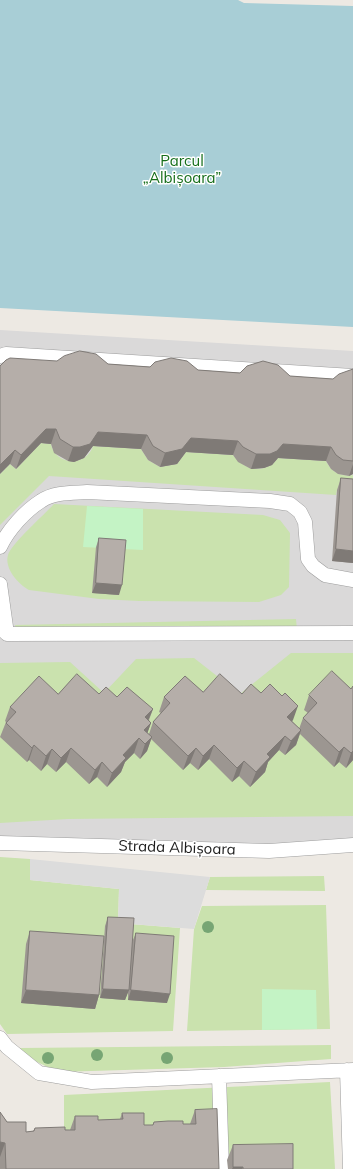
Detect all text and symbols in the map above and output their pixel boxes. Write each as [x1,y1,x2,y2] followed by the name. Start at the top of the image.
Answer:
[143,152,221,187] park label: Parcul „Albișoara”
[118,837,236,859] street label: Strada Albișoara

